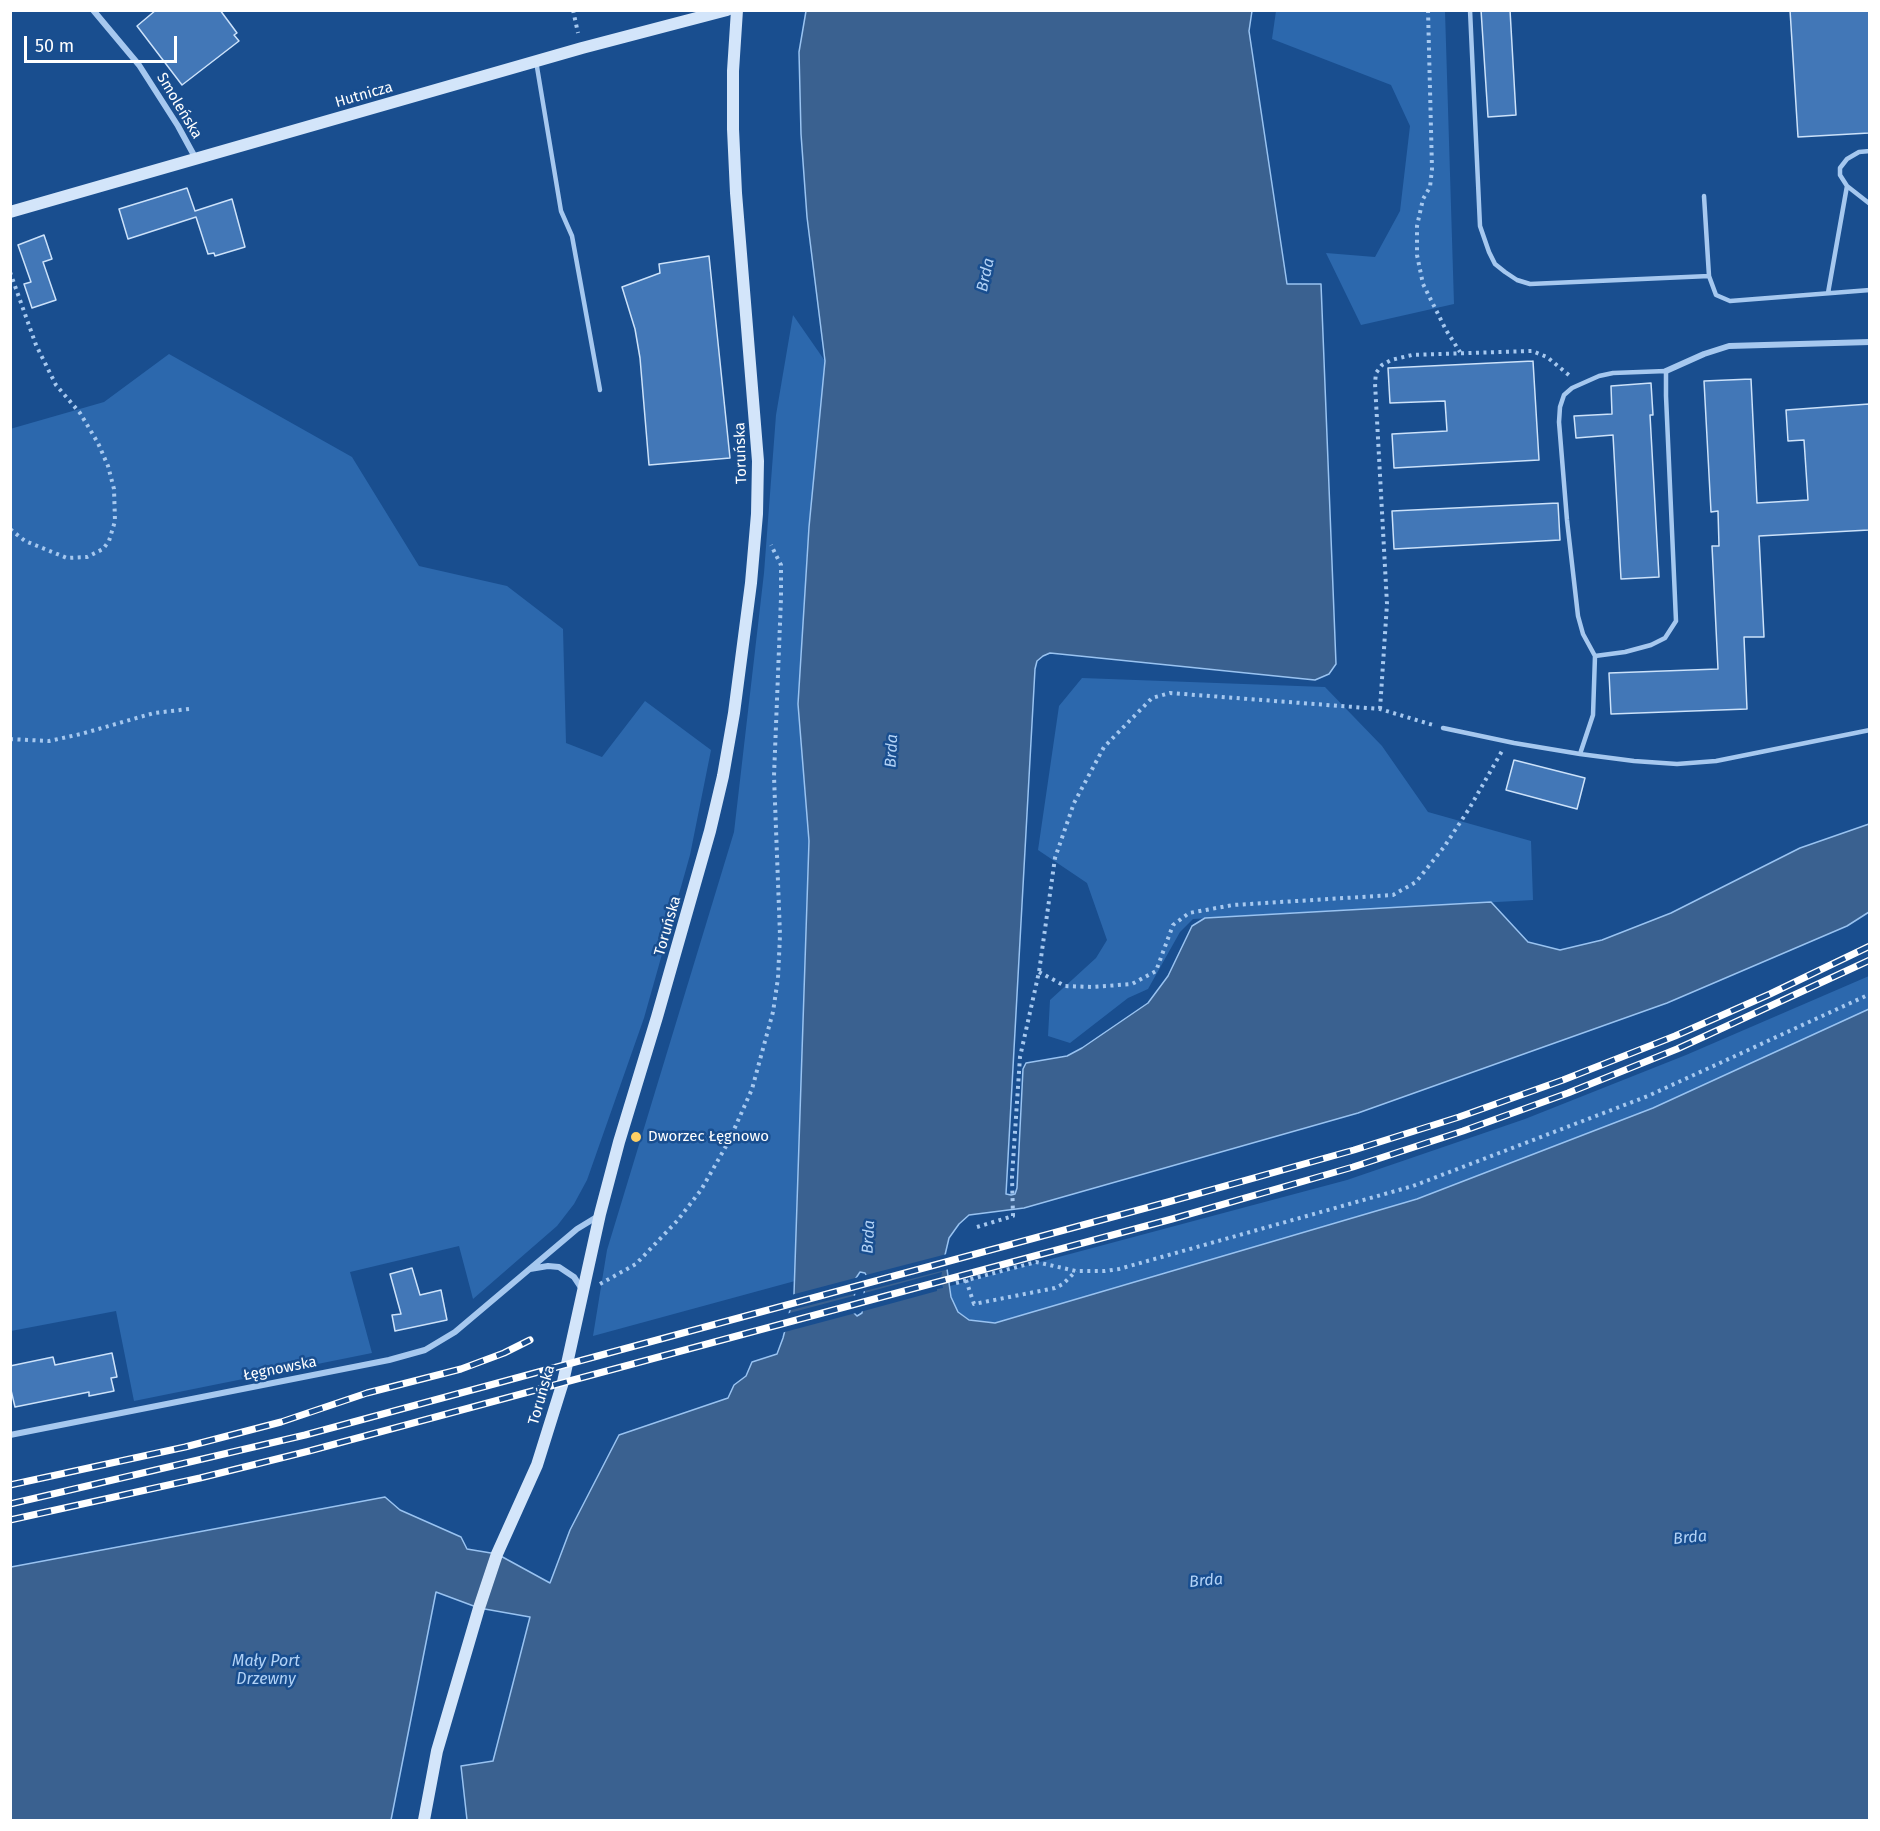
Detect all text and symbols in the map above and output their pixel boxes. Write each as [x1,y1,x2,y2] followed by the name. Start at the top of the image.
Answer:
[27,24,180,62] scale bar
[35,35,74,57] text: 50 m
[152,70,206,142] street label: Smoleńska
[333,78,395,112] street label: Hutnicza
[973,257,999,293] water label: Brda
[731,422,751,484] street label: Toruńska
[882,734,902,768] water label: Brda
[651,894,685,958] street label: Toruńska
[648,1128,769,1146] place label: Dworzec Łęgnowo
[629,1130,643,1144] marker: Dworzec Łęgnowo
[859,1220,879,1254] water label: Brda
[242,1353,318,1385] street label: Łęgnowska
[525,1363,559,1427] street label: Toruńska
[1672,1527,1708,1549] water label: Brda
[1188,1570,1224,1592] water label: Brda
[232,1652,300,1690] water label: Mały Port Drzewny

